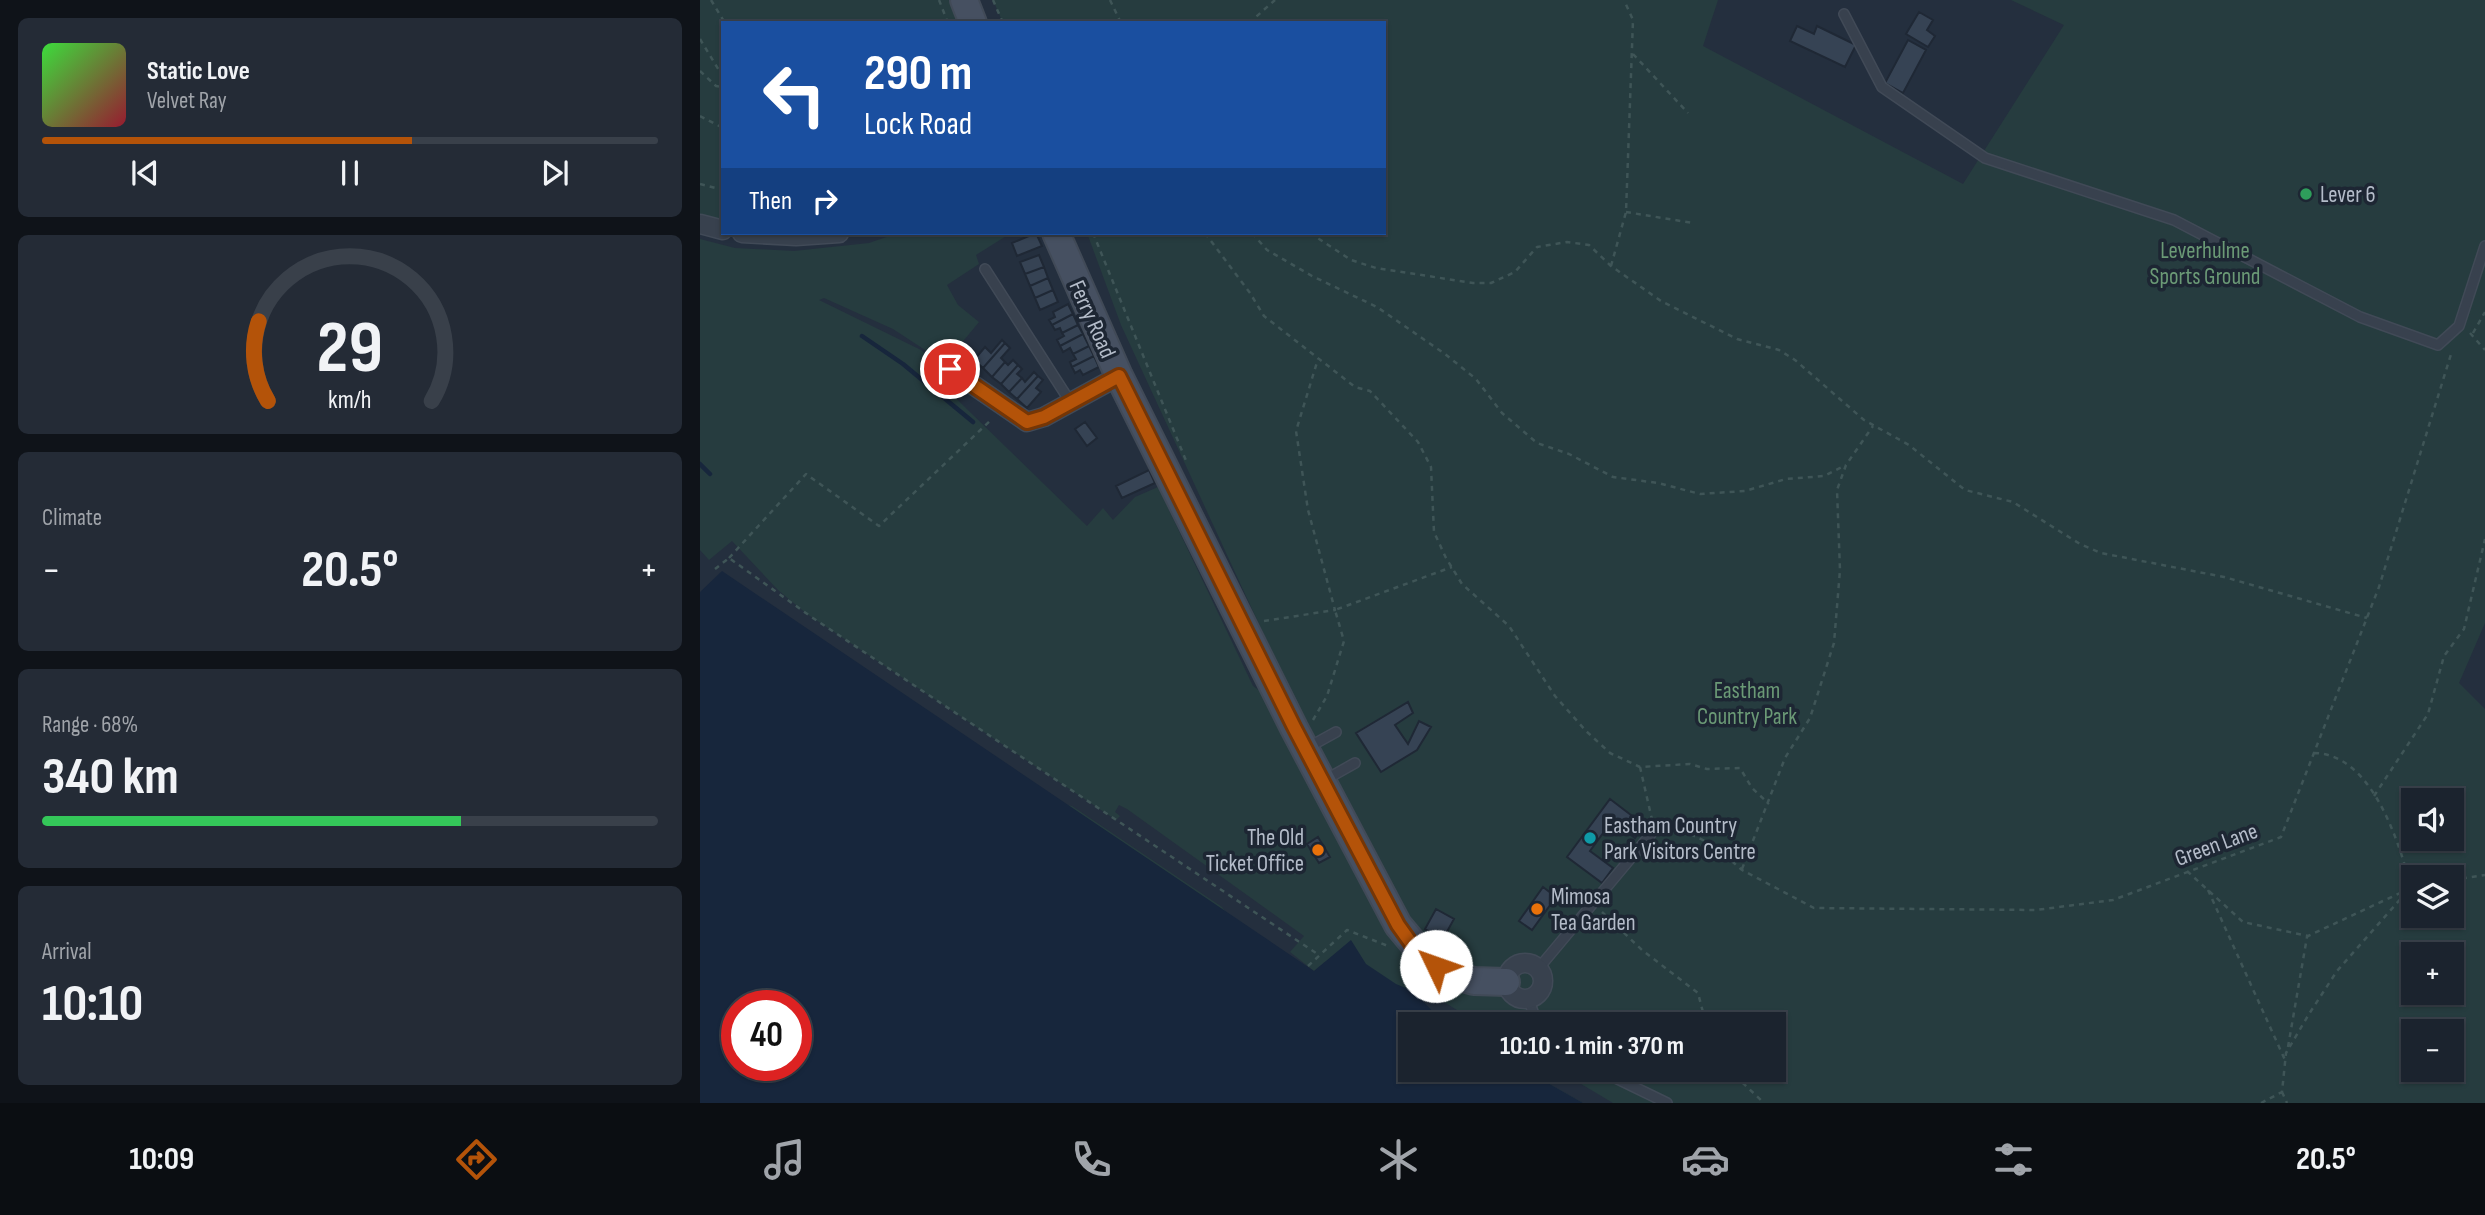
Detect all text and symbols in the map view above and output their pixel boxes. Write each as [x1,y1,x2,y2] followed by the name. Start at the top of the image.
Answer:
[864,45,972,104] text: 290 m
[749,49,840,140] icon: left
[147,56,250,87] text: Static Love
[147,87,227,115] text: Velvet Ray
[864,105,972,144] text: Lock Road
[126,154,164,192] icon: previous
[331,154,369,192] icon: pause
[536,154,574,192] icon: next
[2320,181,2376,209] place label: Lever 6
[806,182,844,220] icon: right
[749,186,792,217] text: Then
[2298,186,2314,202] marker: Lever 6
[2150,237,2260,291] park label: Leverhulme Sports Ground
[1063,276,1122,363] street label: Ferry Road
[317,305,383,393] text: 29
[920,339,980,399] pin
[931,350,969,388] icon: arrive
[328,384,372,415] text: km/h
[42,504,102,532] text: Climate
[301,539,399,602] text: 20.5°
[42,548,61,593] text: −
[639,548,658,593] text: +
[1697,677,1797,731] park label: Eastham Country Park
[42,711,138,739] text: Range · 68%
[42,746,179,809] text: 340 km
[2401,788,2464,1082] map controls
[2401,788,2464,851] button: sound
[1604,812,1756,866] place label: Eastham Country Park Visitors Centre
[2171,817,2262,873] street label: Green Lane
[1206,824,1304,878] place label: The Old Ticket Office
[1582,830,1598,846] marker: Eastham Country Park Visitors Centre
[1310,842,1326,858] marker: The Old Ticket Office
[2401,865,2464,928] button: layers
[1551,883,1636,937] place label: Mimosa Tea Garden
[1529,901,1545,917] marker: Mimosa Tea Garden
[1399,929,1473,1003] position arrow
[42,938,91,966] text: Arrival
[2401,942,2464,1005] button: +
[42,973,143,1036] text: 10:10
[721,990,812,1081] speed limit sign: 40
[2401,1019,2464,1082] button: −
[1500,1031,1684,1062] text: 10:10 · 1 min · 370 m
[452,1135,501,1184] icon: directions
[760,1135,809,1184] icon: music
[1067,1135,1116,1184] icon: phone
[1374,1135,1423,1184] icon: climate
[1681,1135,1730,1184] icon: car
[1989,1135,2038,1184] icon: filters
[129,1140,194,1179] text: 10:09
[2296,1140,2356,1179] text: 20.5°

